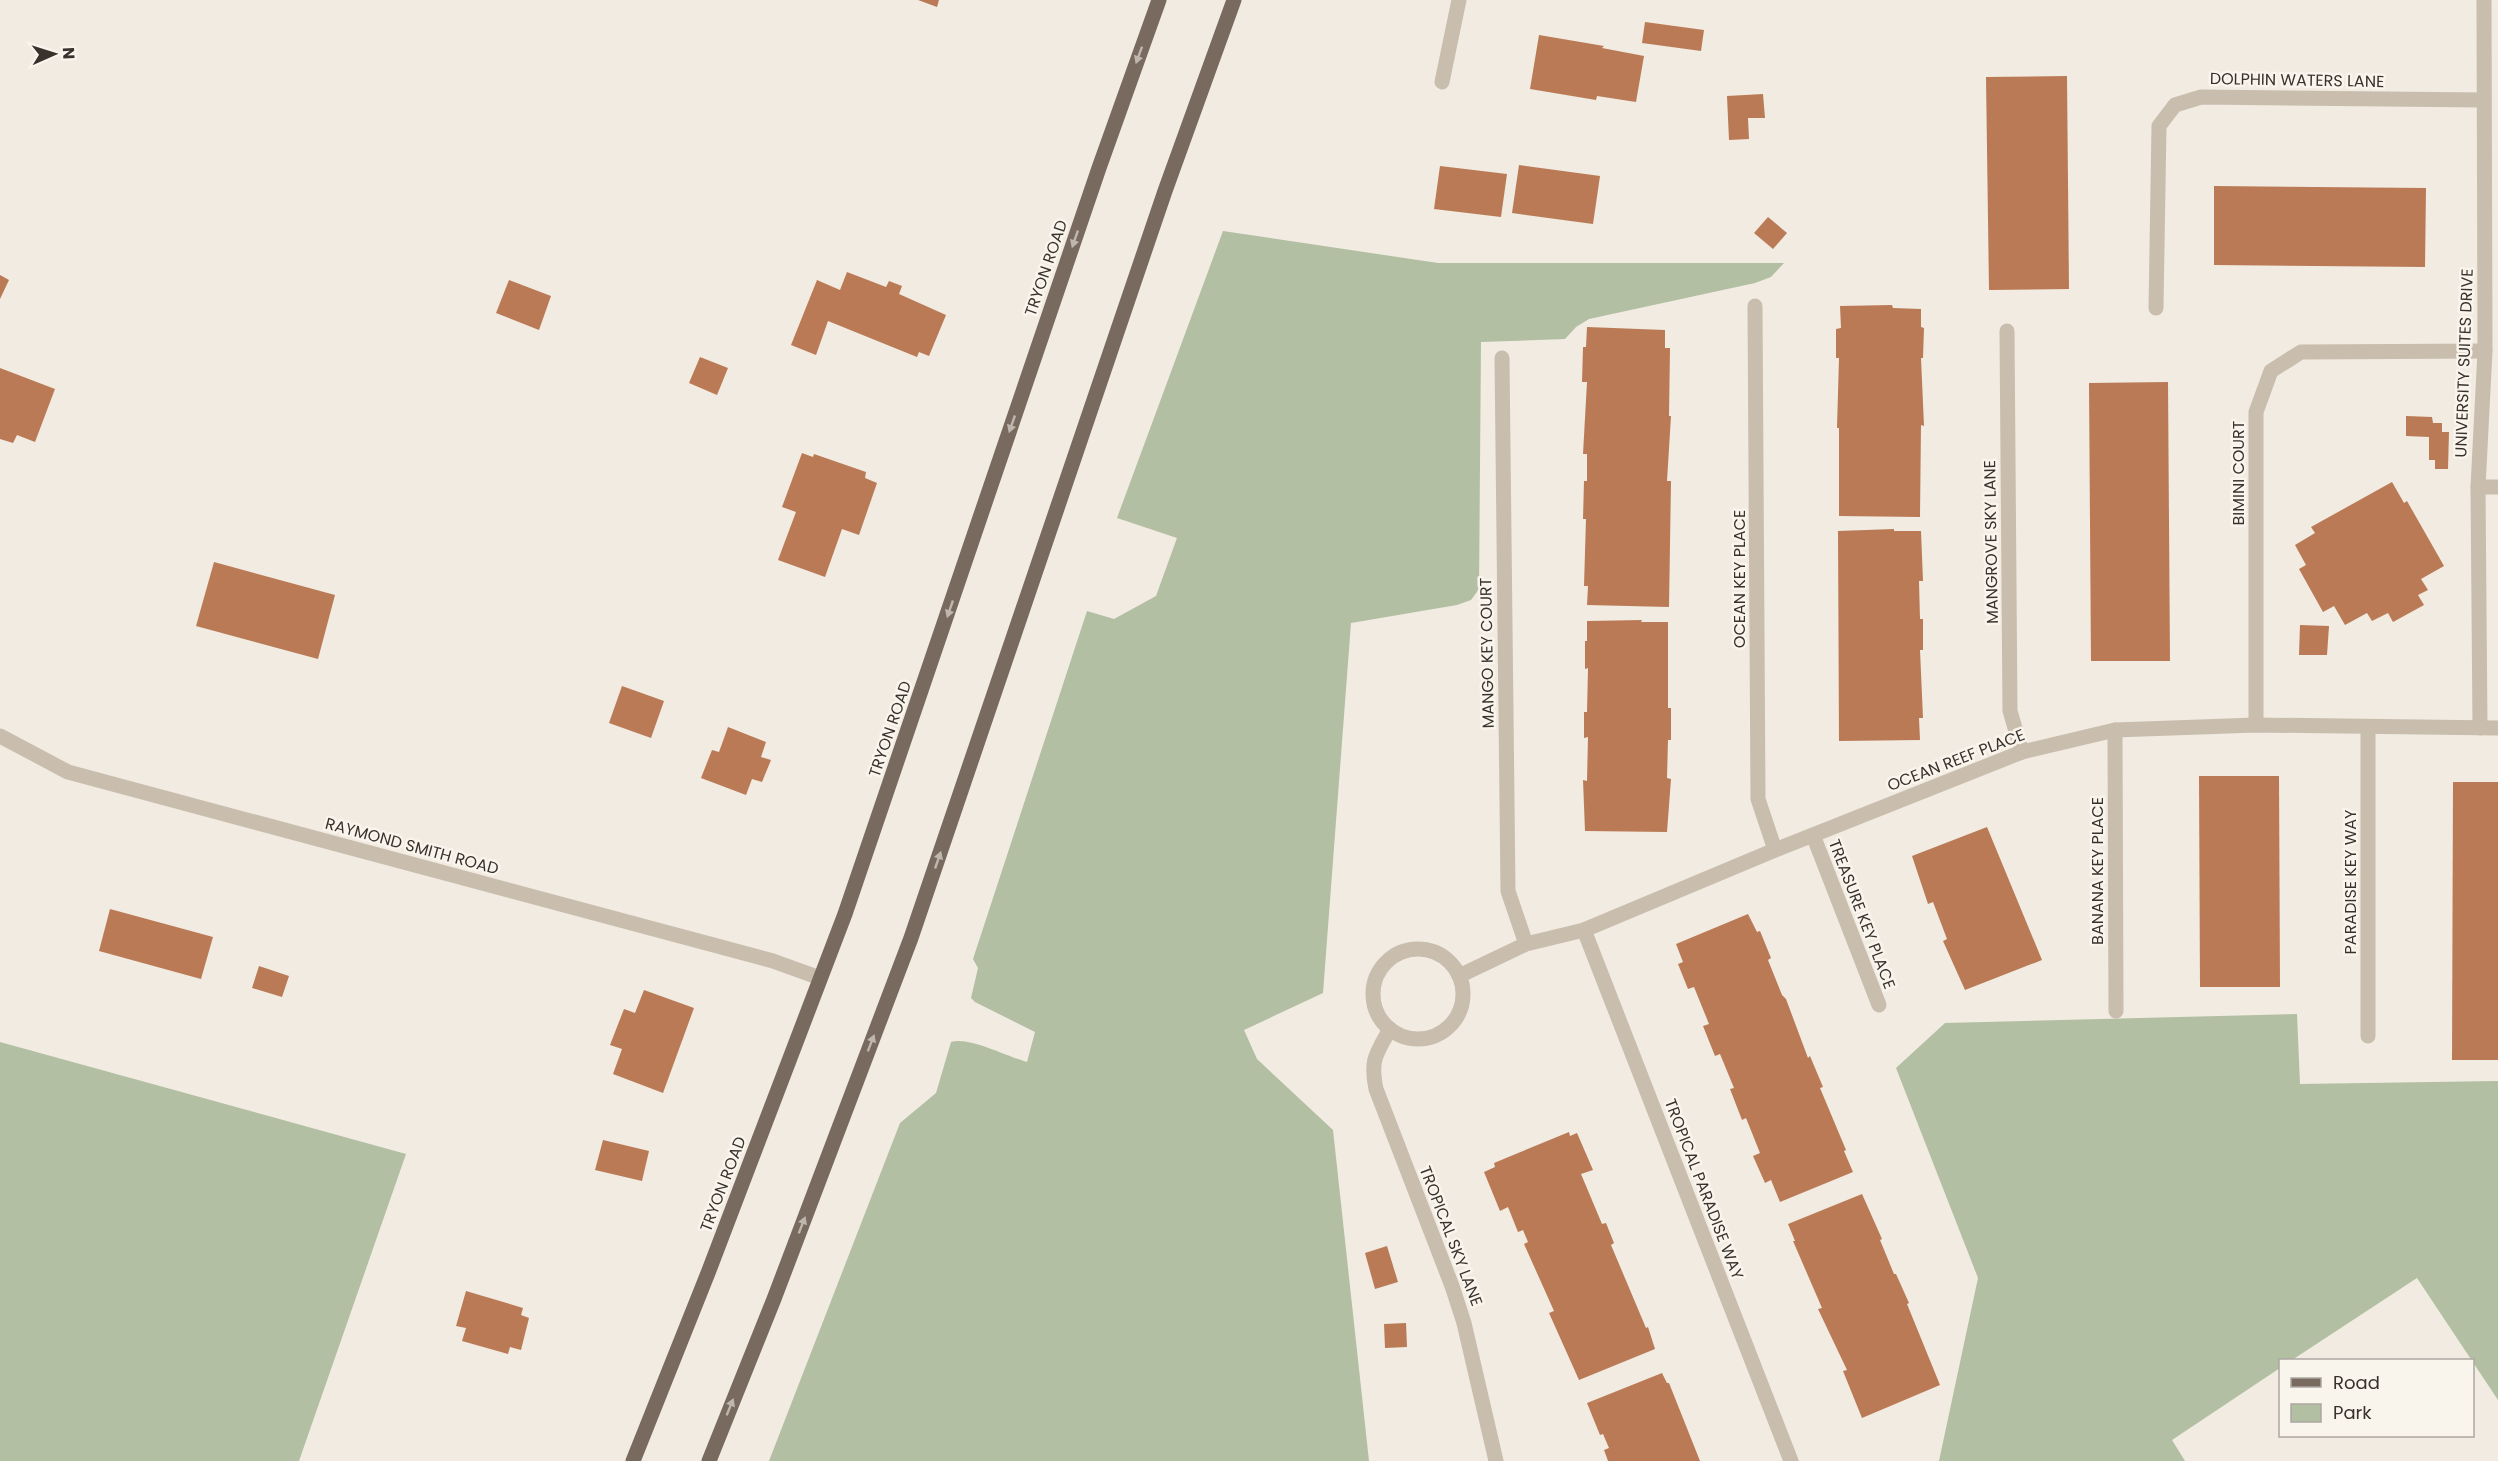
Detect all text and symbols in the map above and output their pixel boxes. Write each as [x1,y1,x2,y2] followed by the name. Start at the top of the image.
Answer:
[24,24,84,84] north arrow
[1134,46,1144,64] one-way arrow
[57,47,80,60] text: N
[2210,67,2384,93] street label: DOLPHIN WATERS LANE
[1019,217,1073,319] street label: TRYON ROAD
[1069,230,1079,248] one-way arrow
[2449,268,2479,458] street label: UNIVERSITY SUITES DRIVE
[1006,415,1016,433] one-way arrow
[2227,420,2250,526] street label: BIMINI COURT
[1978,460,2004,624] street label: MANGROVE SKY LANE
[1728,510,1751,648] street label: OCEAN KEY PLACE
[1474,577,1500,729] street label: MANGO KEY COURT
[944,600,954,618] one-way arrow
[863,678,917,780] street label: TRYON ROAD
[1884,723,2028,797] street label: OCEAN REEF PLACE
[2086,797,2109,945] street label: BANANA KEY PLACE
[2339,809,2362,954] street label: PARADISE KEY WAY
[323,812,501,880] street label: RAYMOND SMITH ROAD
[1823,836,1901,992] street label: TREASURE KEY PLACE
[934,851,943,869] one-way arrow
[866,1034,876,1052] one-way arrow
[1659,1095,1749,1283] street label: TROPICAL PARADISE WAY
[694,1133,752,1235] street label: TRYON ROAD
[1414,1163,1488,1309] street label: TROPICAL SKY LANE
[797,1216,807,1234] one-way arrow
[2279,1359,2474,1437] legend
[2333,1370,2380,1395] text: Road
[725,1397,735,1415] one-way arrow
[2333,1400,2372,1425] text: Park

